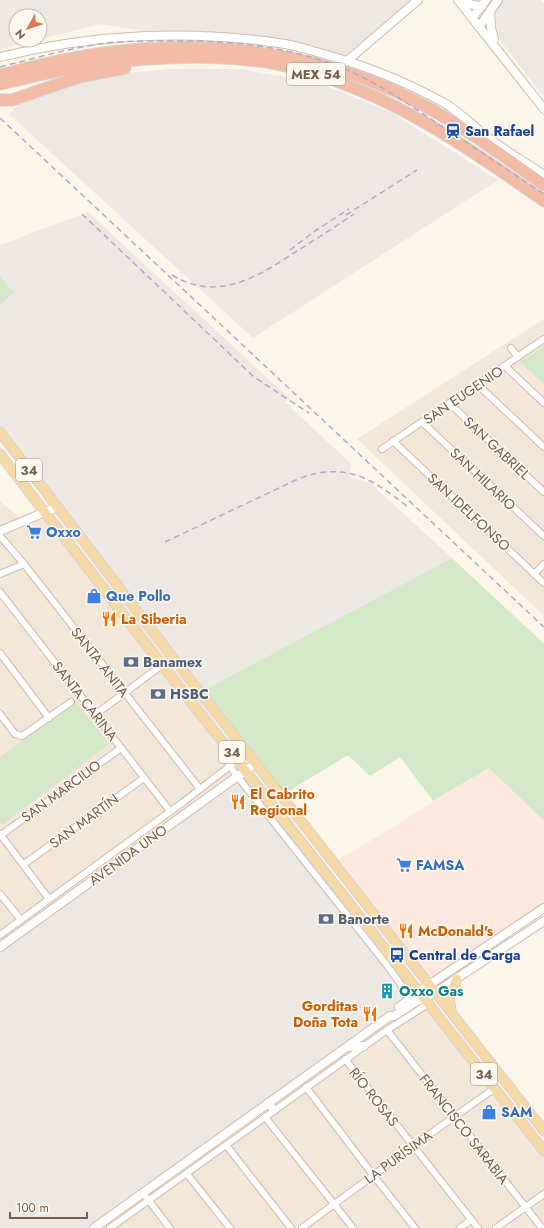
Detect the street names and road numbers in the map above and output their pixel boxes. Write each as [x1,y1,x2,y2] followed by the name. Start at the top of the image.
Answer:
[287,63,345,85] road number: MEX 54
[419,361,507,429] street label: SAN EUGENIO
[459,412,535,485] street label: SAN GABRIEL
[446,443,520,515] street label: SAN HILARIO
[16,459,42,481] road number: 34
[423,468,515,556] street label: SAN IDELFONSO
[66,623,134,702] street label: SANTA ANITA
[47,657,123,746] street label: SANTA CARINA
[219,741,245,763] road number: 34
[17,755,105,827] street label: SAN MARCILIO
[45,789,123,853] street label: SAN MARTÍN
[85,820,171,890] street label: AVENIDA UNO
[345,1063,404,1131] street label: RÍO ROSAS
[471,1063,497,1085] road number: 34
[415,1070,514,1189] street label: FRANCISCO SARABIA
[360,1125,437,1188] street label: LA PURÍSIMA

